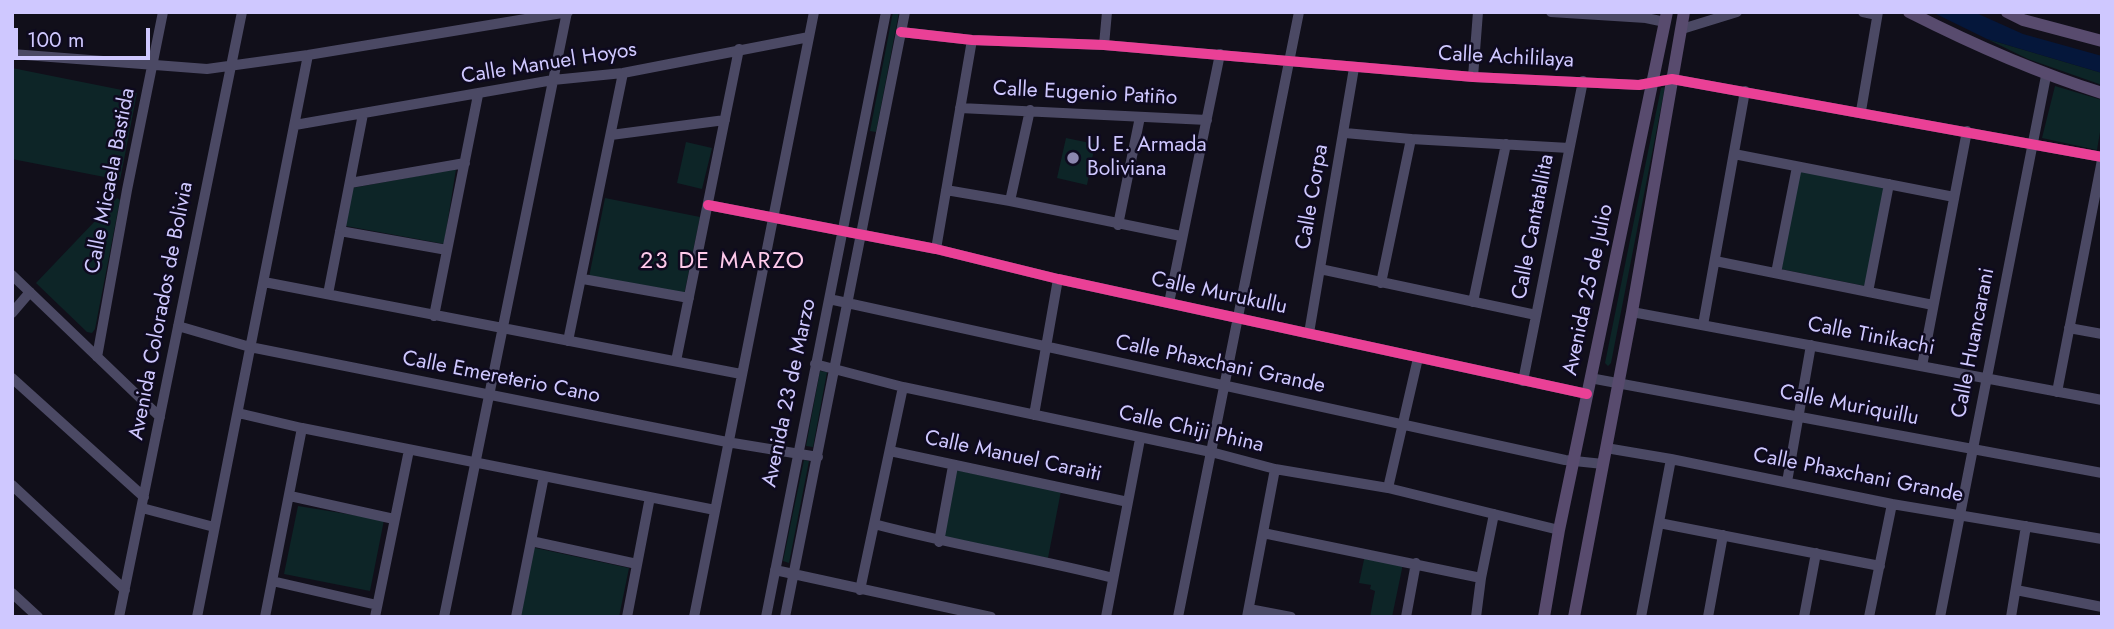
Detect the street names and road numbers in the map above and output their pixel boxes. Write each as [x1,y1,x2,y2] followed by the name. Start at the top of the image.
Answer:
[459,38,639,90] street label: Calle Manuel Hoyos
[1437,42,1575,74] street label: Calle Achililaya
[992,77,1178,111] street label: Calle Eugenio Patiño
[81,86,141,276] street label: Calle Micaela Bastida
[1291,142,1335,252] street label: Calle Corpa
[1508,152,1560,302] street label: Calle Cantatallita
[125,180,199,442] street label: Avenida Colorados de Bolivia
[1559,202,1619,378] street label: Avenida 25 de Julio
[1947,266,2001,420] street label: Calle Huancarani
[1149,267,1289,321] street label: Calle Murukullu
[758,296,822,490] street label: Avenida 23 de Marzo
[1805,312,1937,362] street label: Calle Tinikachi
[1113,330,1327,400] street label: Calle Phaxchani Grande
[400,346,602,410] street label: Calle Emereterio Cano
[1777,380,1921,432] street label: Calle Muriquillu
[1116,401,1266,459] street label: Calle Chiji Phina
[922,426,1104,488] street label: Calle Manuel Caraiti
[1751,443,1965,509] street label: Calle Phaxchani Grande

